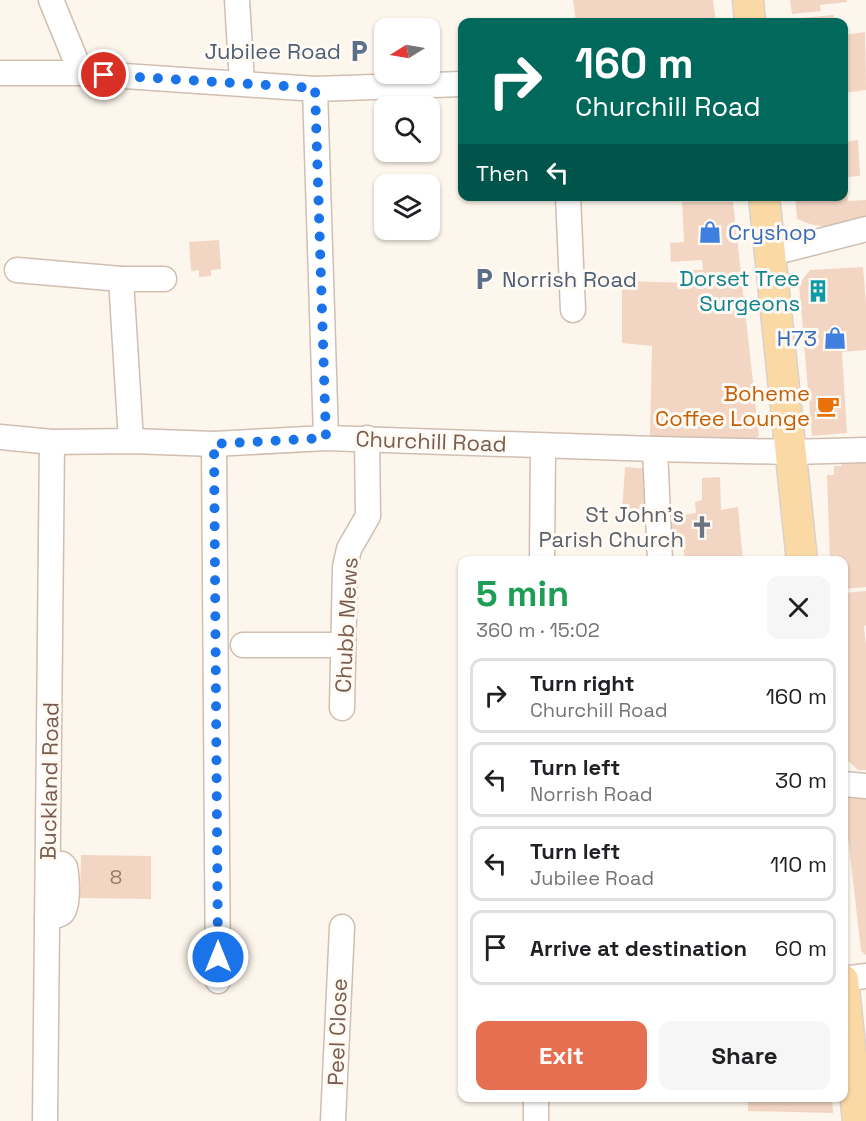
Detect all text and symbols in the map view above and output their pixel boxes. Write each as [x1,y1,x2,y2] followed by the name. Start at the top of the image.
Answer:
[374,18,440,84] north arrow
[374,18,440,240] map controls
[204,37,341,65] place label: Jubilee Road
[575,37,694,90] text: 160 m
[346,38,372,64] parking icon: Jubilee Road
[476,42,554,120] icon: right
[78,49,129,100] pin
[87,58,120,91] icon: arrive
[575,89,761,124] text: Churchill Road
[374,96,440,162] button: search
[541,156,574,189] icon: left
[476,159,529,187] text: Then
[374,174,440,240] button: layers
[728,218,817,246] place label: Cryshop
[697,219,723,245] shop icon: Cryshop
[679,264,800,317] place label: Dorset Tree Surgeons
[502,265,637,293] place label: Norrish Road
[471,266,497,292] parking icon: Norrish Road
[805,278,831,304] building icon: Dorset Tree Surgeons
[777,324,817,352] place label: H73
[822,325,848,351] shop icon: H73
[655,379,810,432] place label: Boheme Coffee Lounge
[815,393,841,419] cafe icon: Boheme Coffee Lounge
[355,424,507,458] street label: Churchill Road
[539,500,684,553] place label: St John's Parish Church
[689,514,715,540] church icon: St John's Parish Church
[328,556,364,694] street label: Chubb Mews
[476,571,569,617] text: 5 min
[767,576,830,639] button: close
[476,617,600,643] text: 360 m · 15:02
[530,669,635,697] text: Turn right
[479,679,512,712] icon: right
[766,682,827,710] text: 160 m
[530,697,668,723] text: Churchill Road
[34,702,64,860] street label: Buckland Road
[530,753,620,781] text: Turn left
[479,763,512,796] icon: left
[775,766,827,794] text: 30 m
[530,781,653,807] text: Norrish Road
[530,837,620,865] text: Turn left
[479,847,512,880] icon: left
[770,850,827,878] text: 110 m
[110,864,122,890] house number: 8
[530,865,654,891] text: Jubilee Road
[186,925,250,989] position arrow
[479,931,512,964] icon: arrive
[530,934,747,962] text: Arrive at destination
[775,934,827,962] text: 60 m
[321,978,353,1086] street label: Peel Close
[476,1021,647,1090] button: Exit
[659,1021,830,1090] button: Share

